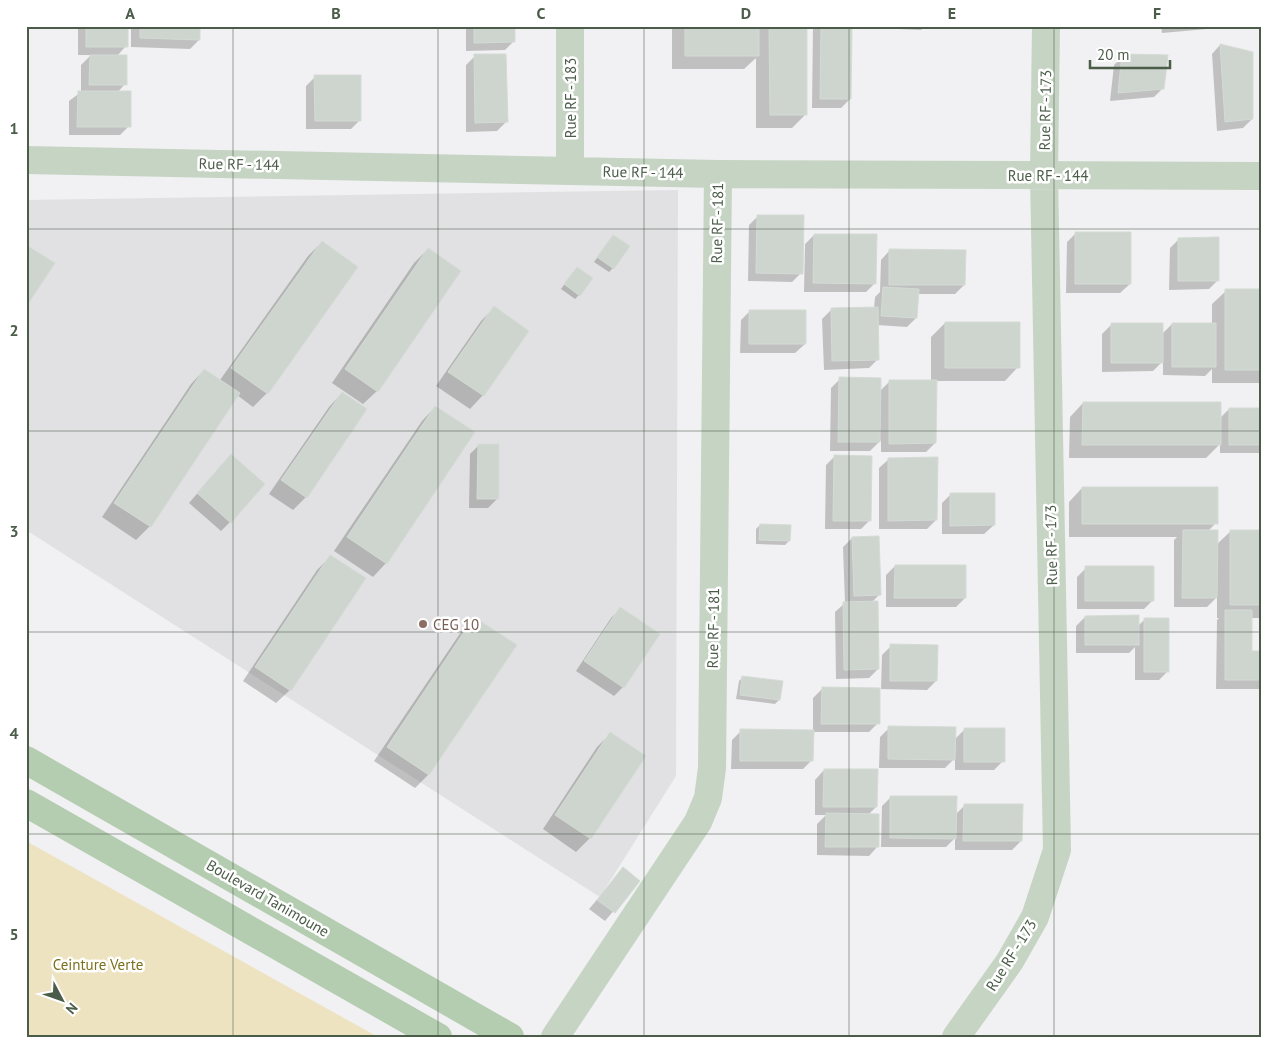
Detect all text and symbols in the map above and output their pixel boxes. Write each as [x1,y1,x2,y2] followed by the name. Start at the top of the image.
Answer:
[125,3,135,23] text: A
[331,3,341,23] text: B
[537,3,546,23] text: C
[741,3,751,23] text: D
[948,3,956,23] text: E
[1153,3,1161,23] text: F
[1090,38,1170,70] scale bar
[1097,45,1130,64] text: 20 m
[561,58,580,138] street label: Rue RF - 183
[1035,69,1055,151] street label: Rue RF - 173
[9,118,19,138] text: 1
[198,154,280,174] street label: Rue RF - 144
[602,162,684,182] street label: Rue RF - 144
[1008,166,1088,185] street label: Rue RF - 144
[707,182,727,264] street label: Rue RF - 181
[9,320,19,340] text: 2
[1041,504,1061,586] street label: Rue RF - 173
[9,521,19,541] text: 3
[703,587,723,669] street label: Rue RF - 181
[433,615,479,634] place label: CEG 10
[417,618,429,630] marker: CEG 10
[9,723,19,743] text: 4
[203,855,333,941] street label: Boulevard Tanimoune
[982,916,1040,994] street label: Rue RF - 173
[9,924,19,944] text: 5
[53,955,143,974] park label: Ceinture Verte
[38,976,88,1026] north arrow
[62,999,82,1018] text: N

